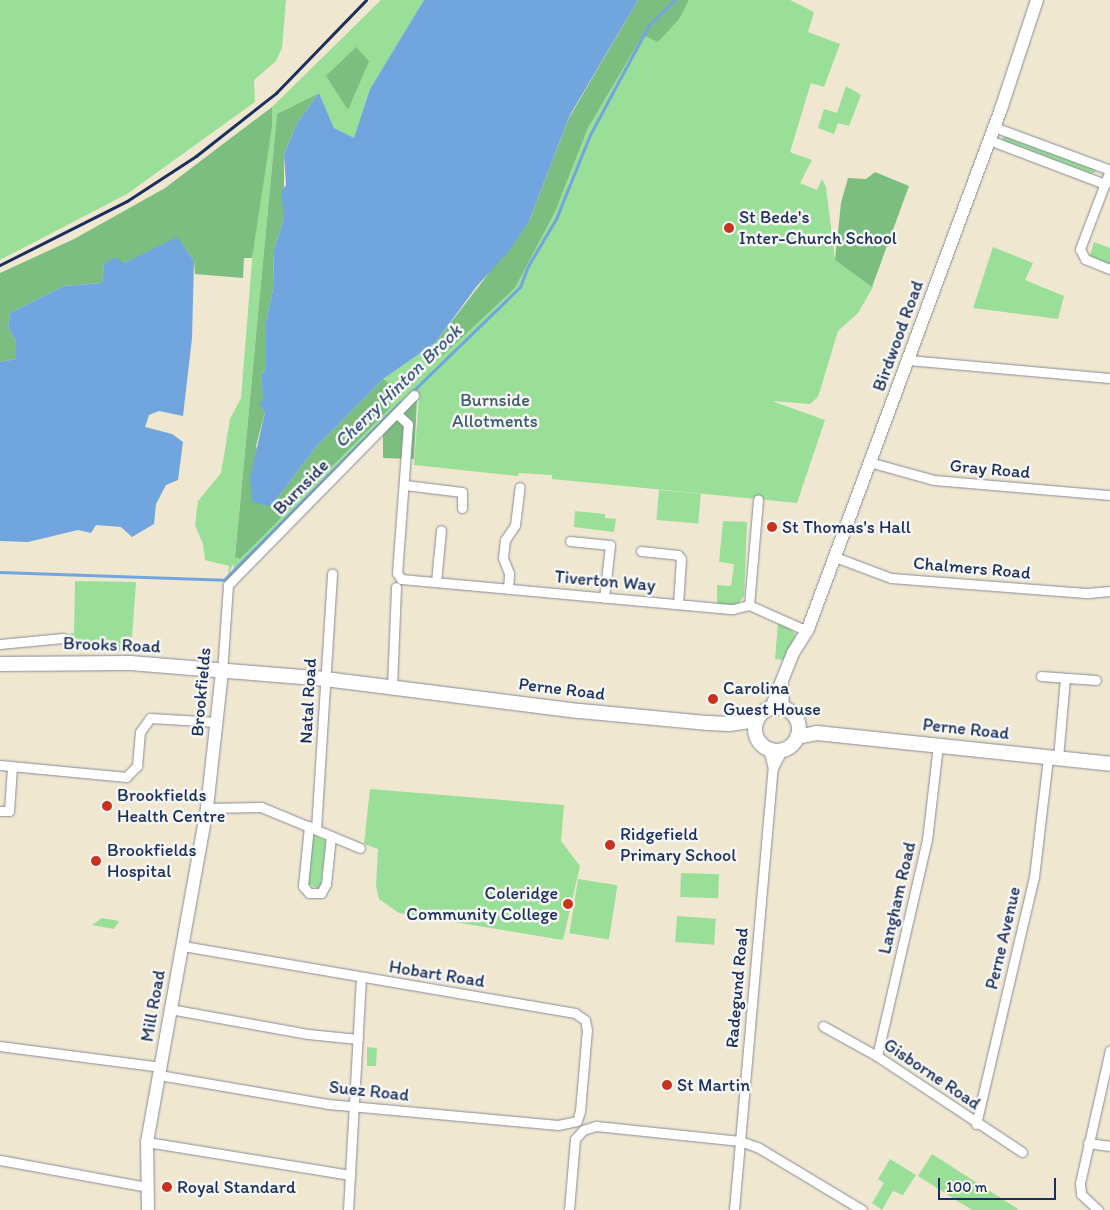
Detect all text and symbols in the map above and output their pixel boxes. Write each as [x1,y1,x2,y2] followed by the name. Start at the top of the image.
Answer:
[739,207,897,250] place label: St Bede's Inter-Church School
[723,222,735,234] marker: St Bede's Inter-Church School
[868,278,928,394] street label: Birdwood Road
[329,319,467,453] water label: Cherry Hinton Brook
[452,390,538,432] park label: Burnside Allotments
[269,455,333,519] street label: Burnside
[949,455,1031,483] street label: Gray Road
[782,516,911,538] place label: St Thomas's Hall
[766,521,778,533] marker: St Thomas's Hall
[913,552,1031,584] street label: Chalmers Road
[554,566,656,596] street label: Tiverton Way
[63,633,161,657] street label: Brooks Road
[186,646,216,738] street label: Brookfields
[295,658,321,744] street label: Natal Road
[518,673,606,705] street label: Perne Road
[723,678,821,721] place label: Carolina Guest House
[707,693,719,705] marker: Carolina Guest House
[922,714,1010,744] street label: Perne Road
[117,785,225,828] place label: Brookfields Health Centre
[101,800,113,812] marker: Brookfields Health Centre
[620,824,736,866] place label: Ridgefield Primary School
[604,839,616,851] marker: Ridgefield Primary School
[107,840,196,882] place label: Brookfields Hospital
[874,840,920,956] street label: Langham Road
[89,854,103,868] marker: Brookfields Hospital
[406,883,558,926] place label: Coleridge Community College
[981,885,1025,991] street label: Perne Avenue
[562,898,574,910] marker: Coleridge Community College
[721,927,753,1049] street label: Radegund Road
[388,956,486,992] street label: Hobart Road
[136,969,170,1043] street label: Mill Road
[879,1034,985,1114] street label: Gisborne Road
[677,1074,750,1096] place label: St Martin
[328,1076,410,1106] street label: Suez Road
[661,1079,673,1091] marker: St Martin
[940,1168,1058,1200] scale bar
[177,1176,295,1198] place label: Royal Standard
[946,1178,987,1196] text: 100 m
[161,1181,173,1193] marker: Royal Standard

